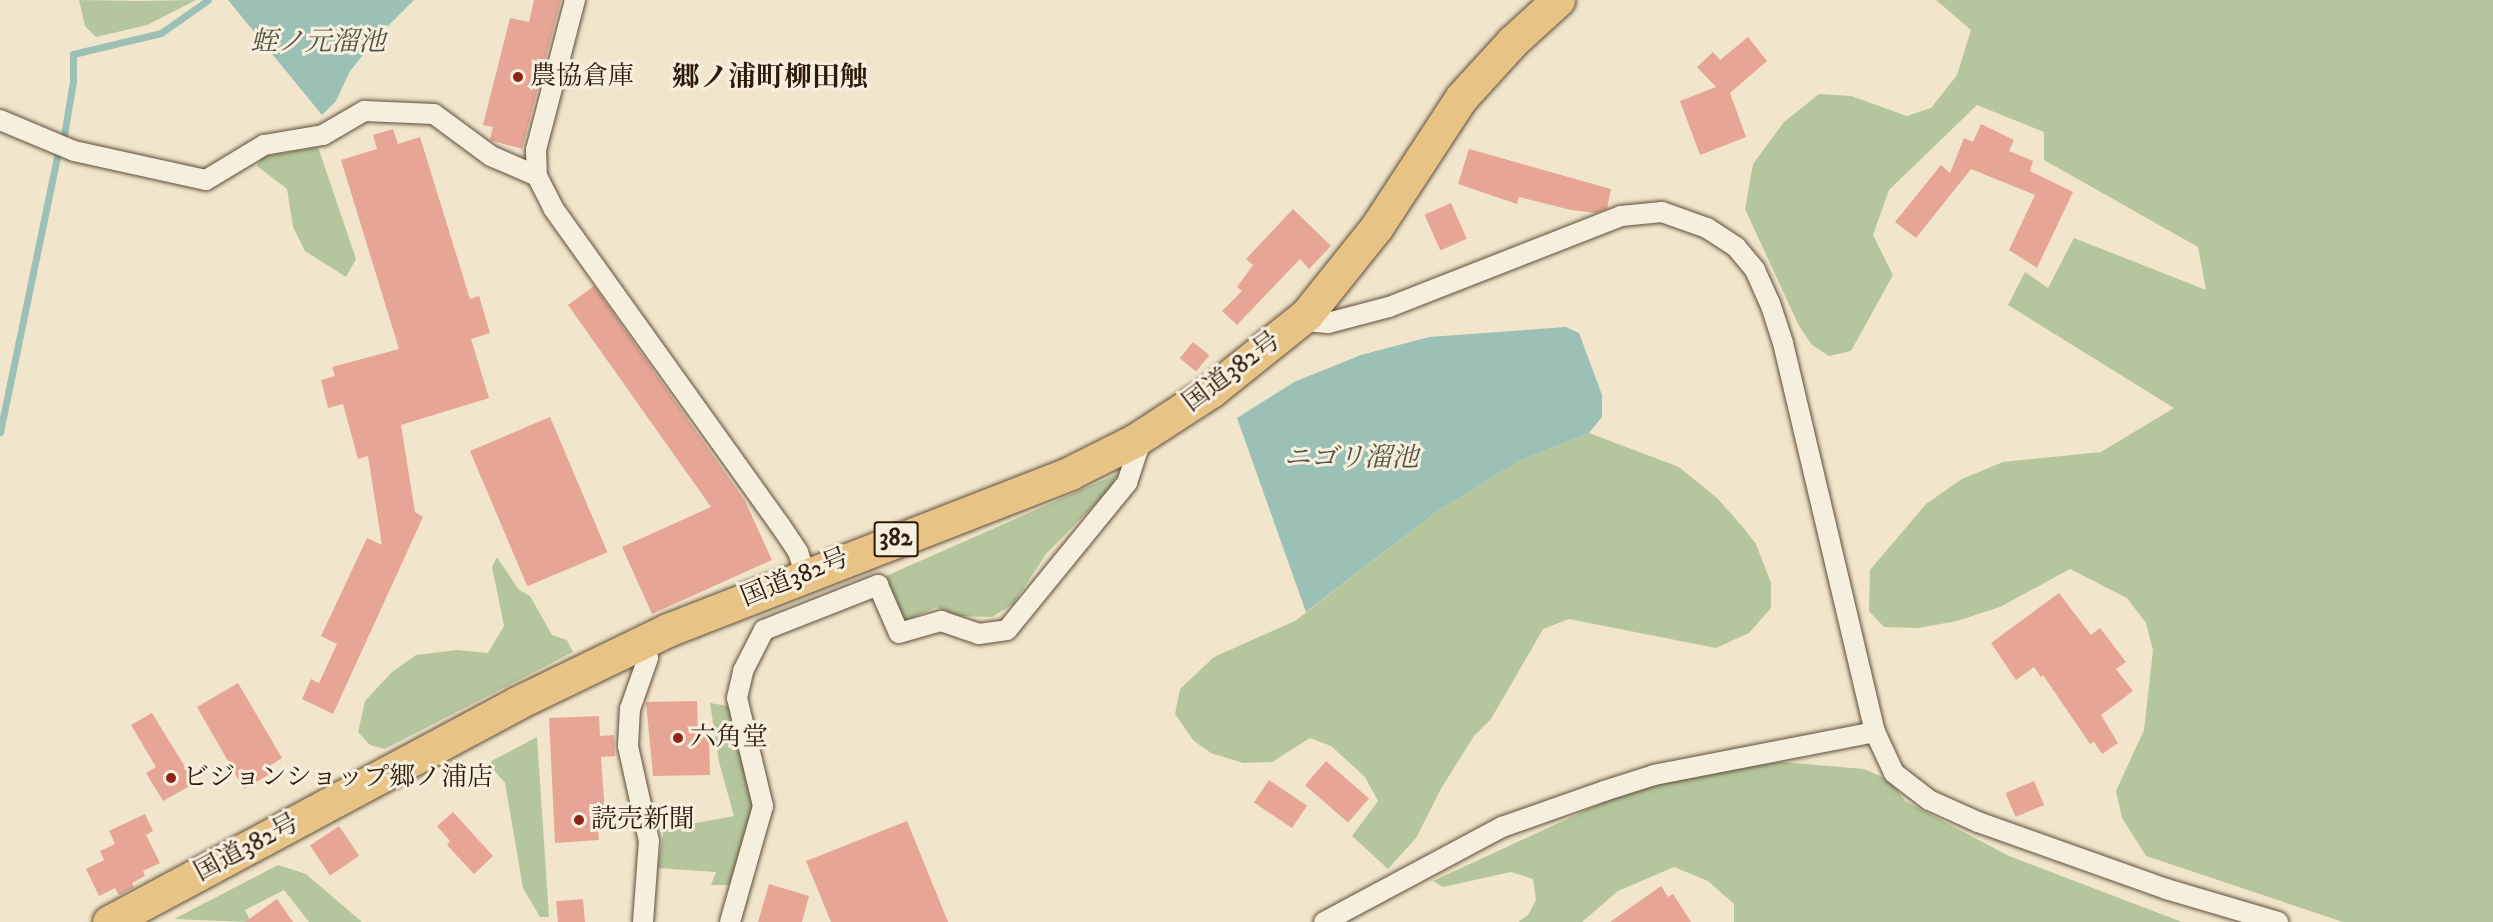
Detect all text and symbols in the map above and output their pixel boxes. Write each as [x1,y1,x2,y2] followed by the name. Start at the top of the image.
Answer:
[251,27,385,59] water label: 蛭ノ元溜池
[530,61,634,93] place label: 農協倉庫
[672,61,868,95] district label: 郷ノ浦町柳田触
[511,70,525,84] marker: 農協倉庫
[1177,325,1287,419] street label: 国道382号
[1284,443,1418,475] water label: ニゴリ溜池
[874,518,918,560] road number: 382
[737,542,853,614] street label: 国道382号
[690,722,768,754] place label: 六角堂
[671,731,685,745] marker: 六角堂
[183,762,495,794] place label: ビジョンショップ郷ノ浦店
[164,771,178,785] marker: ビジョンショップ郷ノ浦店
[591,804,695,836] place label: 読売新聞
[190,808,304,888] street label: 国道382号
[572,813,586,827] marker: 読売新聞

